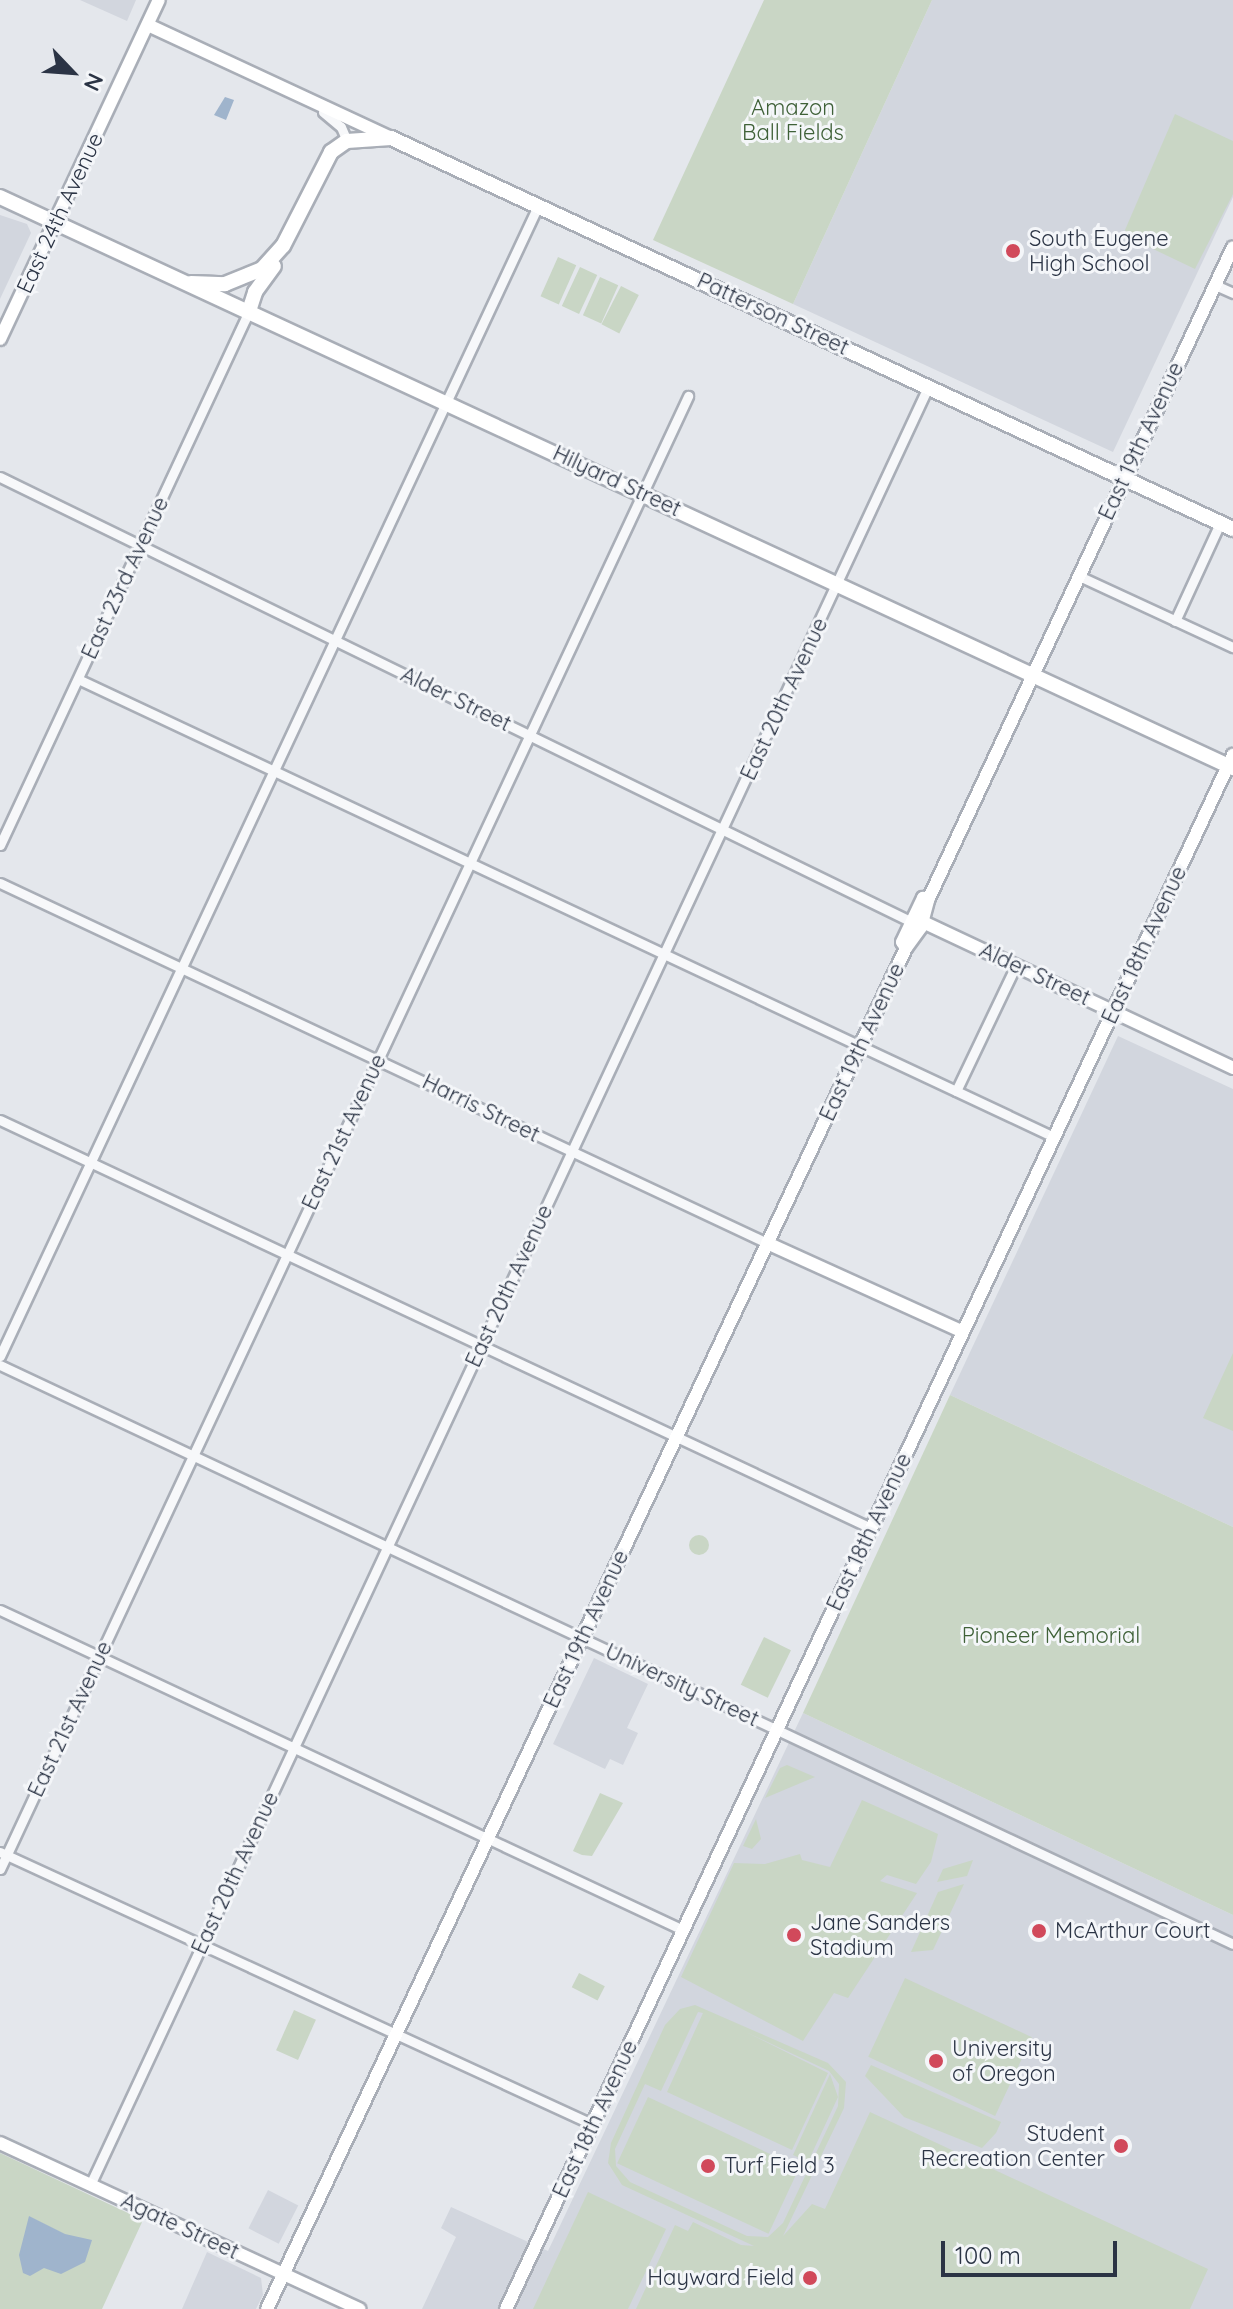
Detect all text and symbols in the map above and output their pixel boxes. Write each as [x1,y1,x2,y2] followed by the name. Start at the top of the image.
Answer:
[32,32,112,112] north arrow
[78,69,110,95] text: N
[742,94,844,146] park label: Amazon Ball Fields
[11,128,109,298] street label: East 24th Avenue
[1029,225,1169,276] place label: South Eugene High School
[1004,242,1022,260] marker: South Eugene High School
[693,267,853,361] street label: Patterson Street
[1093,358,1189,524] street label: East 19th Avenue
[549,440,685,522] street label: Hilyard Street
[76,493,174,663] street label: East 23rd Avenue
[735,614,833,784] street label: East 20th Avenue
[397,661,515,737] street label: Alder Street
[1096,862,1192,1028] street label: East 18th Avenue
[975,937,1095,1011] street label: Alder Street
[814,959,910,1125] street label: East 19th Avenue
[296,1050,392,1214] street label: East 21st Avenue
[418,1068,544,1148] street label: Harris Street
[460,1201,558,1371] street label: East 20th Avenue
[821,1449,917,1615] street label: East 18th Avenue
[538,1546,634,1712] street label: East 19th Avenue
[962,1623,1140,1649] park label: Pioneer Memorial
[22,1637,118,1801] street label: East 21st Avenue
[601,1638,763,1732] street label: University Street
[186,1788,284,1958] street label: East 20th Avenue
[810,1909,950,1960] place label: Jane Sanders Stadium
[1055,1918,1210,1944] place label: McArthur Court
[1030,1922,1048,1940] marker: McArthur Court
[785,1926,803,1944] marker: Jane Sanders Stadium
[952,2035,1056,2086] place label: University of Oregon
[547,2036,643,2202] street label: East 18th Avenue
[927,2052,945,2070] marker: University of Oregon
[921,2120,1105,2172] place label: Student Recreation Center
[1112,2137,1130,2155] marker: Student Recreation Center
[724,2153,835,2179] place label: Turf Field 3
[699,2157,717,2175] marker: Turf Field 3
[117,2187,243,2265] street label: Agate Street
[945,2225,1121,2275] scale bar
[955,2240,1021,2270] text: 100 m
[647,2265,794,2291] place label: Hayward Field
[801,2269,819,2287] marker: Hayward Field

